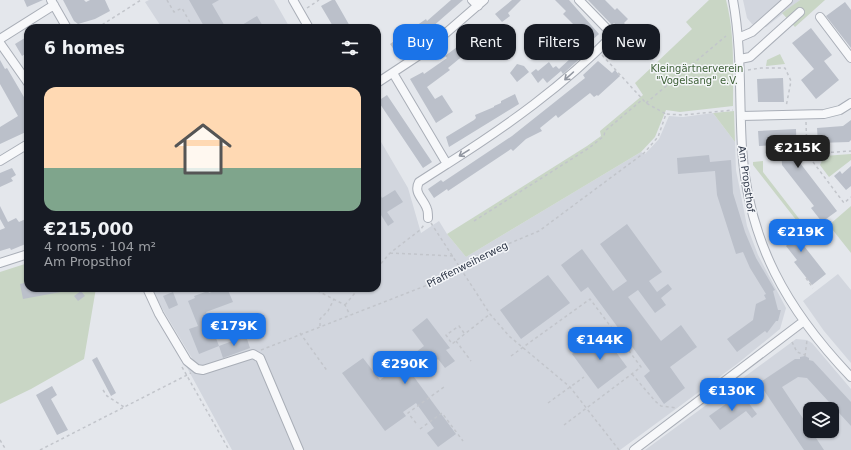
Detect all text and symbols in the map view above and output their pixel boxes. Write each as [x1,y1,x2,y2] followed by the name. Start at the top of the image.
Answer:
[393,24,448,60] chip: Buy
[456,24,516,60] chip: Rent
[524,24,594,60] chip: Filters
[602,24,660,60] chip: New
[339,37,361,59] icon: filters
[44,38,125,58] text: 6 homes
[651,63,743,86] park label: Kleingärtnerverein "Vogelsang" e.V.
[563,72,574,81] one-way arrow
[167,113,239,185] icon: home
[770,135,826,169] pin: €215K
[775,140,821,155] text: €215K
[736,145,757,214] street label: Am Propsthof
[458,150,470,158] one-way arrow
[44,219,133,239] text: €215,000
[773,219,829,253] pin: €219K
[778,224,824,239] text: €219K
[44,239,156,254] text: 4 rooms · 104 m²
[425,239,510,290] street label: Pfaffenweiherweg
[44,254,131,269] text: Am Propsthof
[206,313,262,347] pin: €179K
[211,318,257,333] text: €179K
[572,327,628,361] pin: €144K
[577,332,623,347] text: €144K
[377,351,433,385] pin: €290K
[382,356,428,371] text: €290K
[704,378,760,412] pin: €130K
[709,383,755,398] text: €130K
[803,402,839,438] map controls
[803,402,839,438] button: layers

